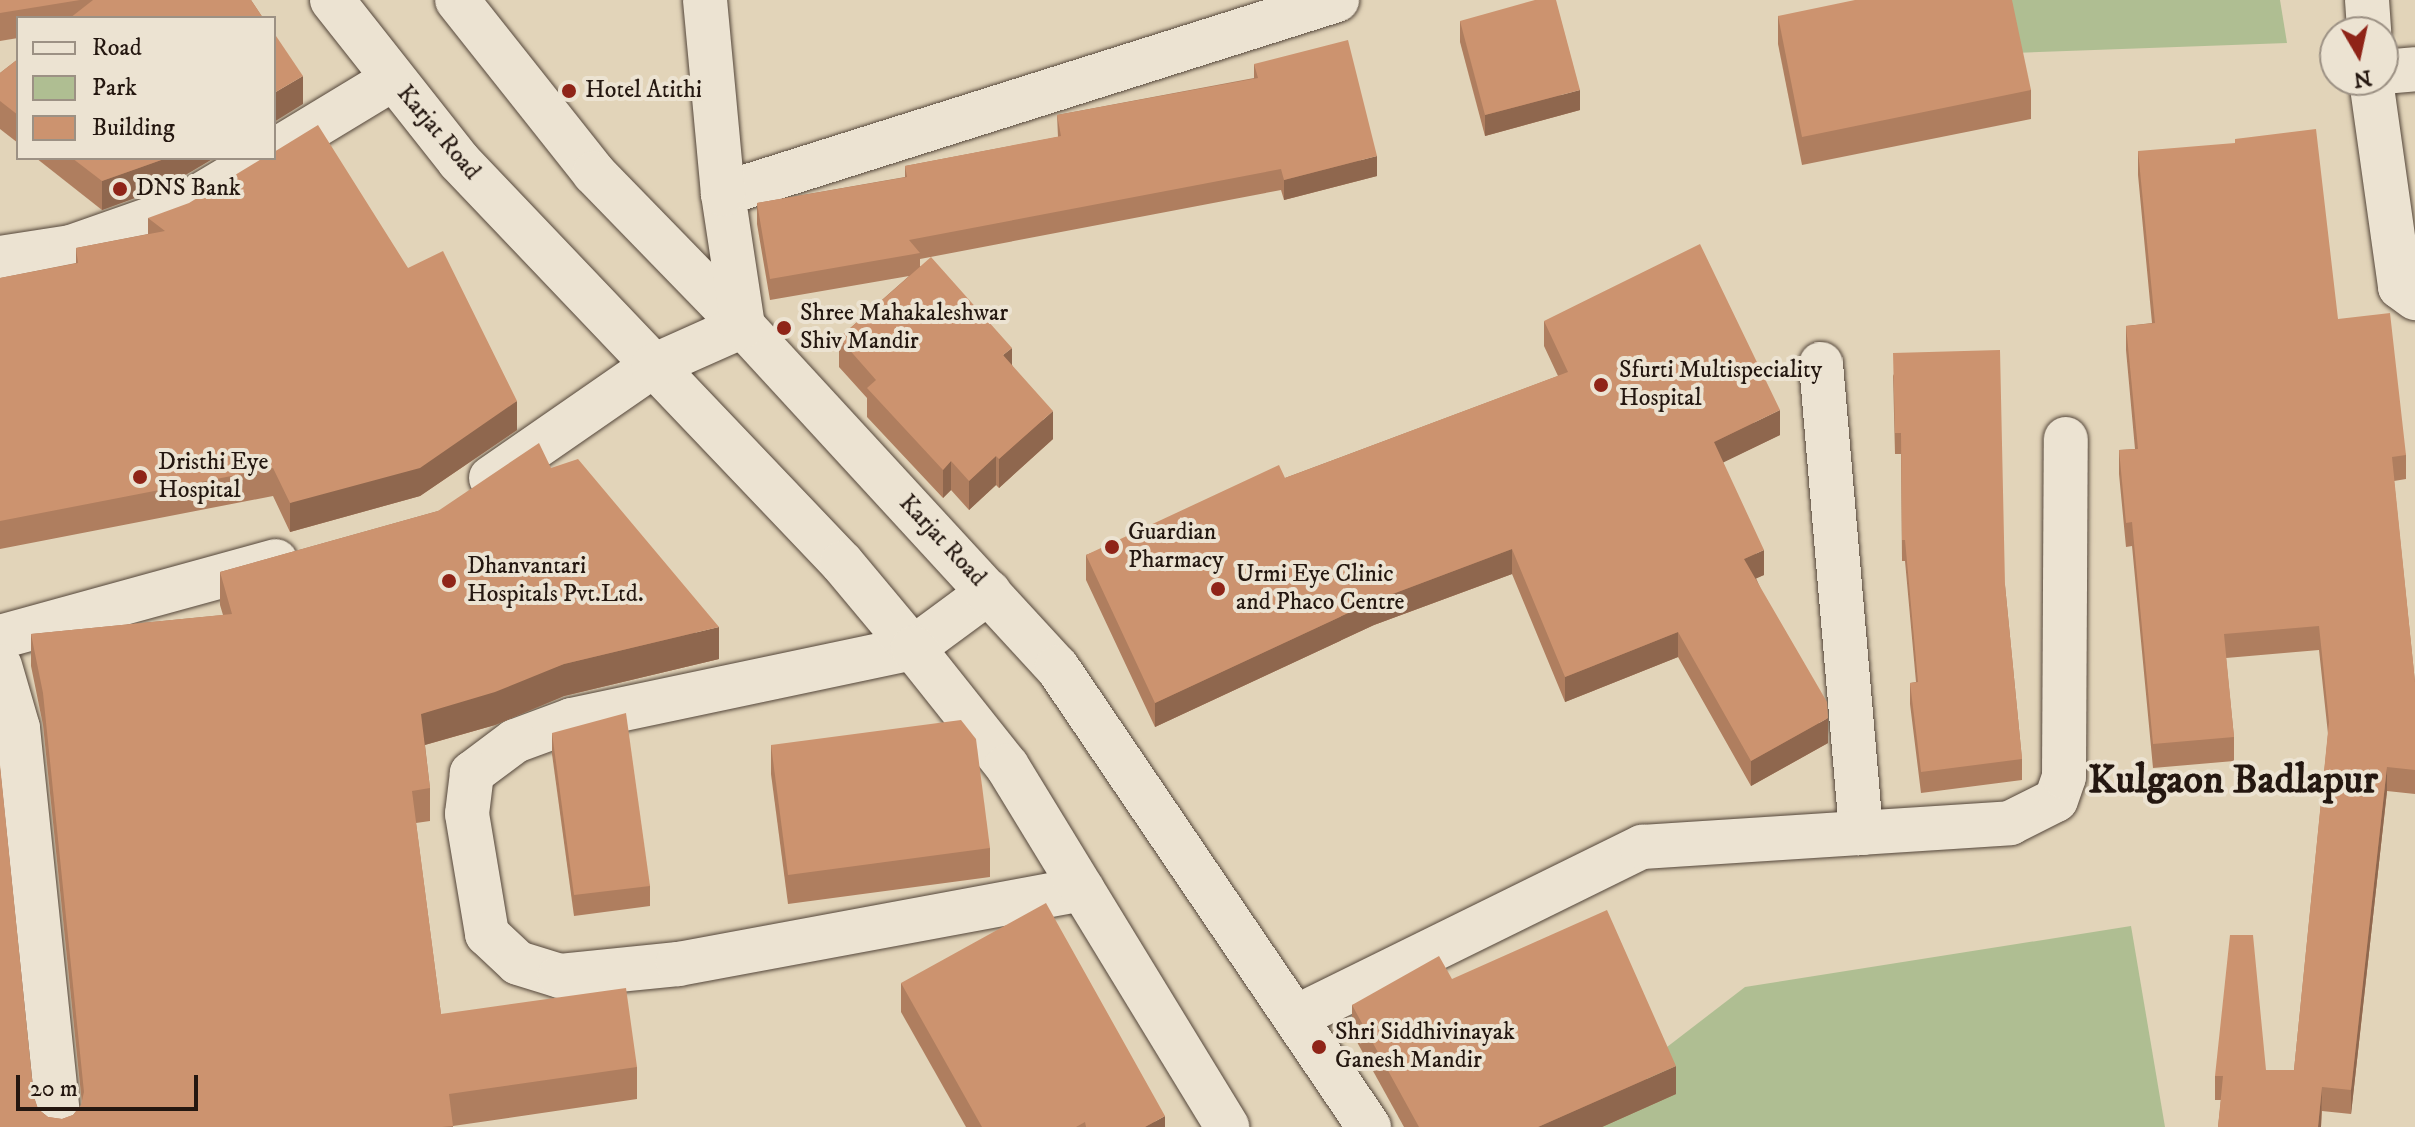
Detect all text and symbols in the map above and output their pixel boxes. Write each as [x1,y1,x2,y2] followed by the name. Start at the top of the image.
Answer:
[16,16,276,160] legend
[2319,16,2399,96] north arrow
[92,33,142,63] text: Road
[2351,63,2374,93] text: N
[92,73,137,103] text: Park
[585,77,702,105] place label: Hotel Atithi
[390,80,486,186] street label: Karjat Road
[560,82,578,100] marker: Hotel Atithi
[92,113,175,143] text: Building
[136,175,241,203] place label: DNS Bank
[111,180,129,198] marker: DNS Bank
[800,300,1008,356] place label: Shree Mahakaleshwar Shiv Mandir
[775,319,793,337] marker: Shree Mahakaleshwar Shiv Mandir
[1619,357,1822,413] place label: Sfurti Multispeciality Hospital
[1590,374,1612,396] marker: Sfurti Multispeciality Hospital
[158,449,268,505] place label: Dristhi Eye Hospital
[129,466,151,488] marker: Dristhi Eye Hospital
[892,489,992,593] street label: Karjat Road
[1128,519,1224,575] place label: Guardian Pharmacy
[1103,538,1121,556] marker: Guardian Pharmacy
[467,553,644,609] place label: Dhanvantari Hospitals Pvt.Ltd.
[1236,561,1405,617] place label: Urmi Eye Clinic and Phaco Centre
[438,570,460,592] marker: Dhanvantari Hospitals Pvt.Ltd.
[1207,578,1229,600] marker: Urmi Eye Clinic and Phaco Centre
[2088,757,2378,805] district label: Kulgaon Badlapur
[1335,1019,1515,1075] place label: Shri Siddhivinayak Ganesh Mandir
[1310,1038,1328,1056] marker: Shri Siddhivinayak Ganesh Mandir
[20,1059,202,1109] scale bar
[30,1074,78,1104] text: 20 m

